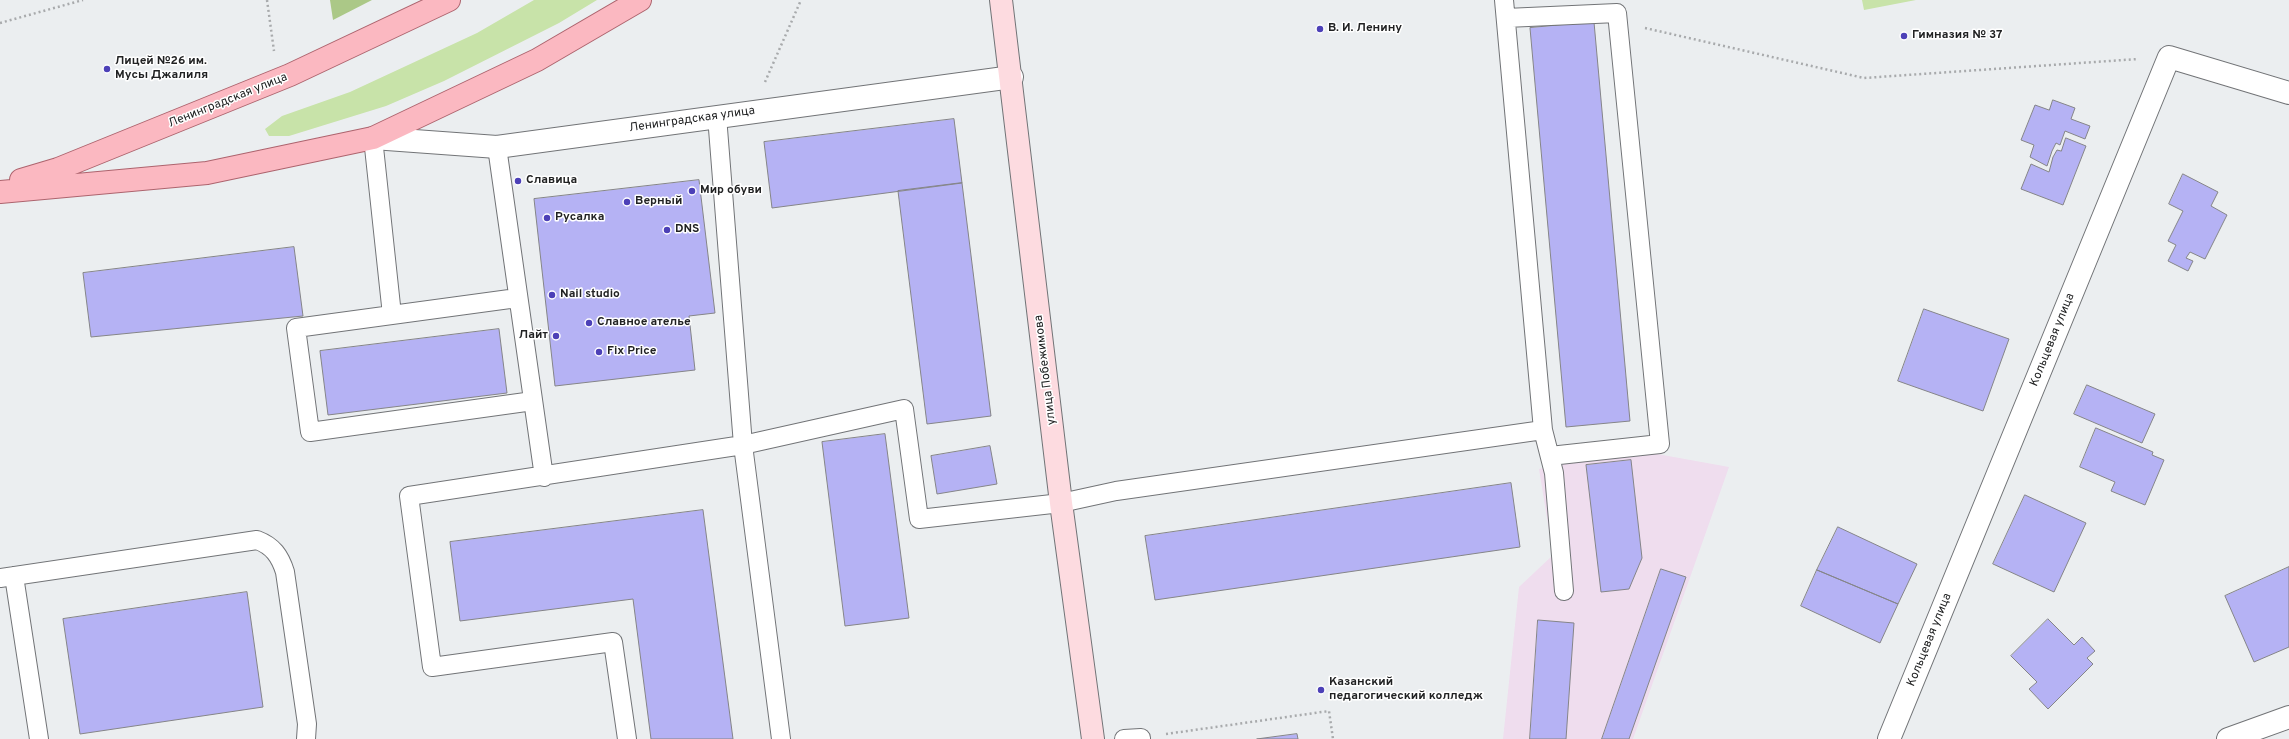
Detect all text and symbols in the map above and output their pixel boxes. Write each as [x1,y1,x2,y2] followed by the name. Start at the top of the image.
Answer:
[1328,22,1402,36] place label: В. И. Ленину
[1315,24,1325,34] marker: В. И. Ленину
[1912,29,2002,43] place label: Гимназия № 37
[1899,31,1909,41] marker: Гимназия № 37
[115,55,208,83] place label: Лицей №26 им. Мусы Джалиля
[102,64,112,74] marker: Лицей №26 им. Мусы Джалиля
[166,71,290,131] street label: Ленинградская улица
[628,104,756,136] street label: Ленинградская улица
[526,174,577,188] place label: Славица
[513,176,523,186] marker: Славица
[700,184,762,198] place label: Мир обуви
[687,186,697,196] marker: Мир обуви
[635,195,682,209] place label: Верный
[622,197,632,207] marker: Верный
[555,211,604,225] place label: Русалка
[542,213,552,223] marker: Русалка
[675,223,699,237] place label: DNS
[662,225,672,235] marker: DNS
[560,288,620,302] place label: Nail studio
[547,290,557,300] marker: Nail studio
[2028,291,2078,389] street label: Кольцевая улица
[1032,314,1060,426] street label: улица Побежимова
[597,316,691,330] place label: Славное ателье
[584,318,594,328] marker: Славное ателье
[519,329,548,343] place label: Лайт
[551,331,561,341] marker: Лайт
[607,345,656,359] place label: Fix Price
[594,347,604,357] marker: Fix Price
[1905,591,1955,689] street label: Кольцевая улица
[1329,676,1483,704] place label: Казанский педагогический колледж
[1316,685,1326,695] marker: Казанский педагогический колледж

